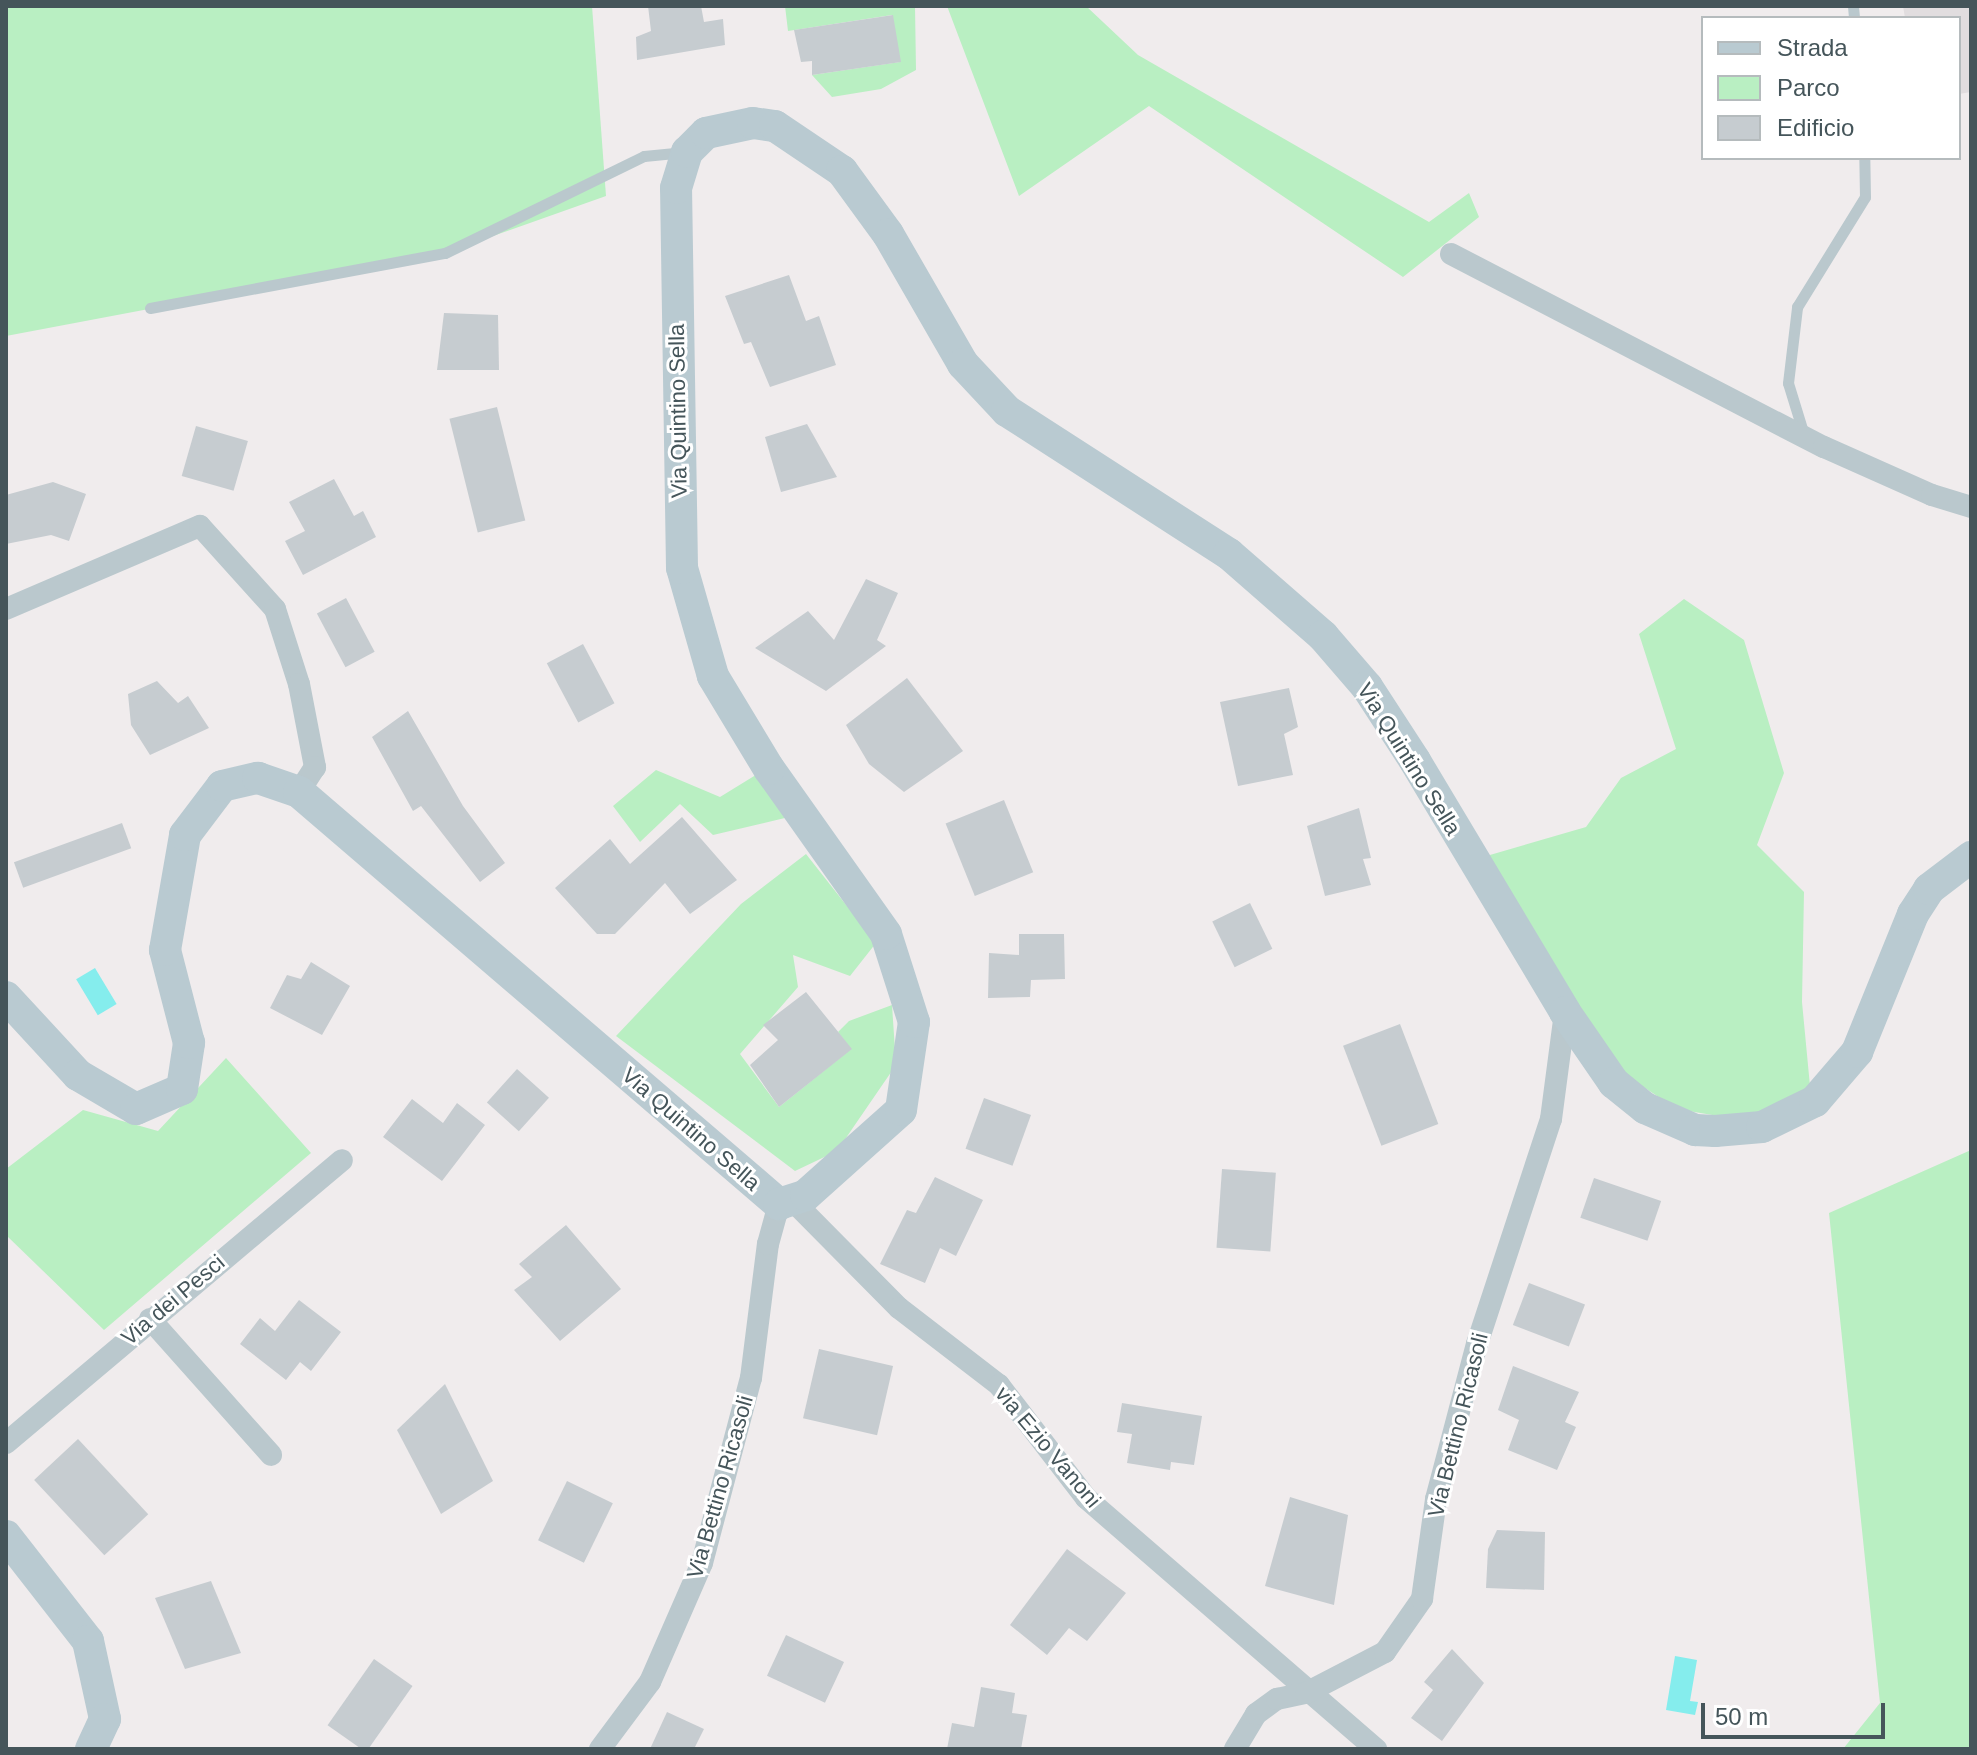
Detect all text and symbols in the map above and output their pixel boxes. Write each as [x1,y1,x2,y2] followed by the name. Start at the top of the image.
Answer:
[1701,16,1961,160] legend
[1777,34,1848,61] text: Strada
[1777,74,1840,101] text: Parco
[1777,114,1854,141] text: Edificio
[663,324,693,498] street label: Via Quintino Sella
[1352,678,1466,840] street label: Via Quintino Sella
[616,1062,766,1196] street label: Via Quintino Sella
[116,1249,230,1351] street label: Via dei Pesci
[1422,1330,1494,1520] street label: Via Bettino Ricasoli
[990,1381,1106,1513] street label: via Ezio Vanoni
[681,1392,759,1582] street label: Via Bettino Ricasoli
[1705,1687,1889,1737] scale bar
[1715,1703,1768,1730] text: 50 m

